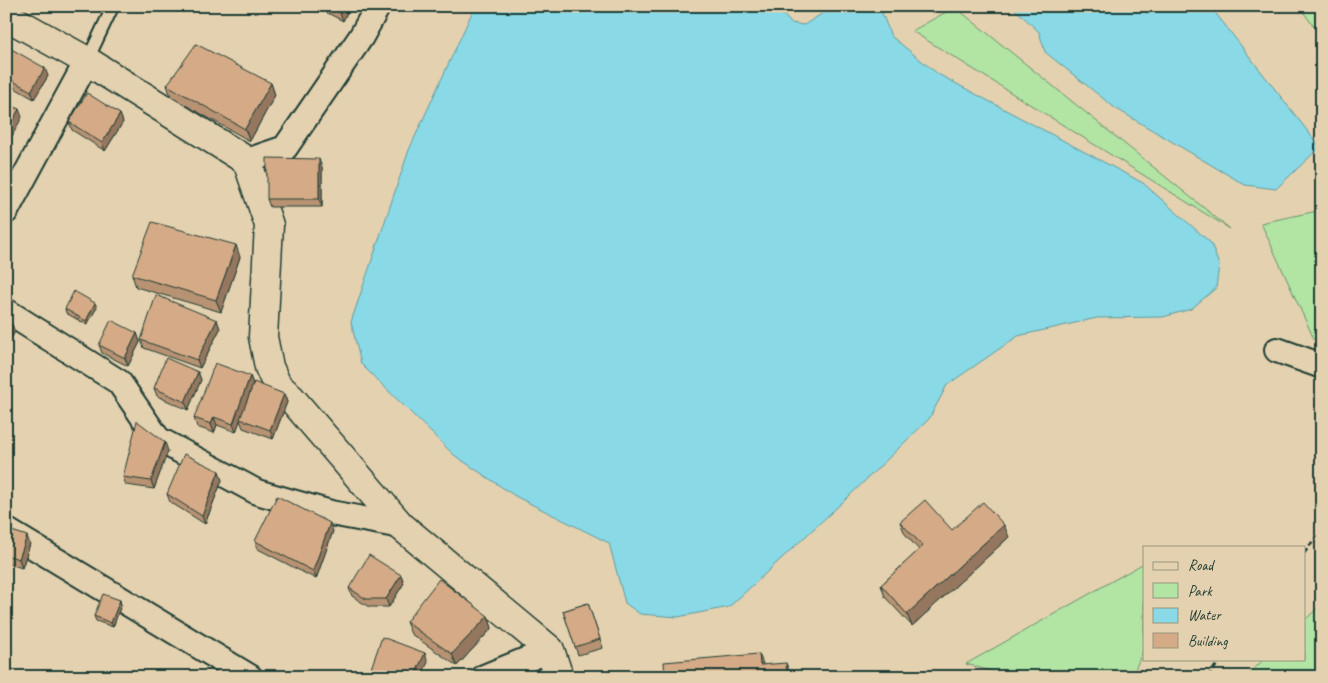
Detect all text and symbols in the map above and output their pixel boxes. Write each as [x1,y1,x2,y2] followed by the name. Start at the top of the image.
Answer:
[1143,546,1306,660] legend
[1188,556,1215,575] text: Road
[1188,582,1213,601] text: Park
[1188,606,1222,625] text: Water
[1188,632,1228,651] text: Building

